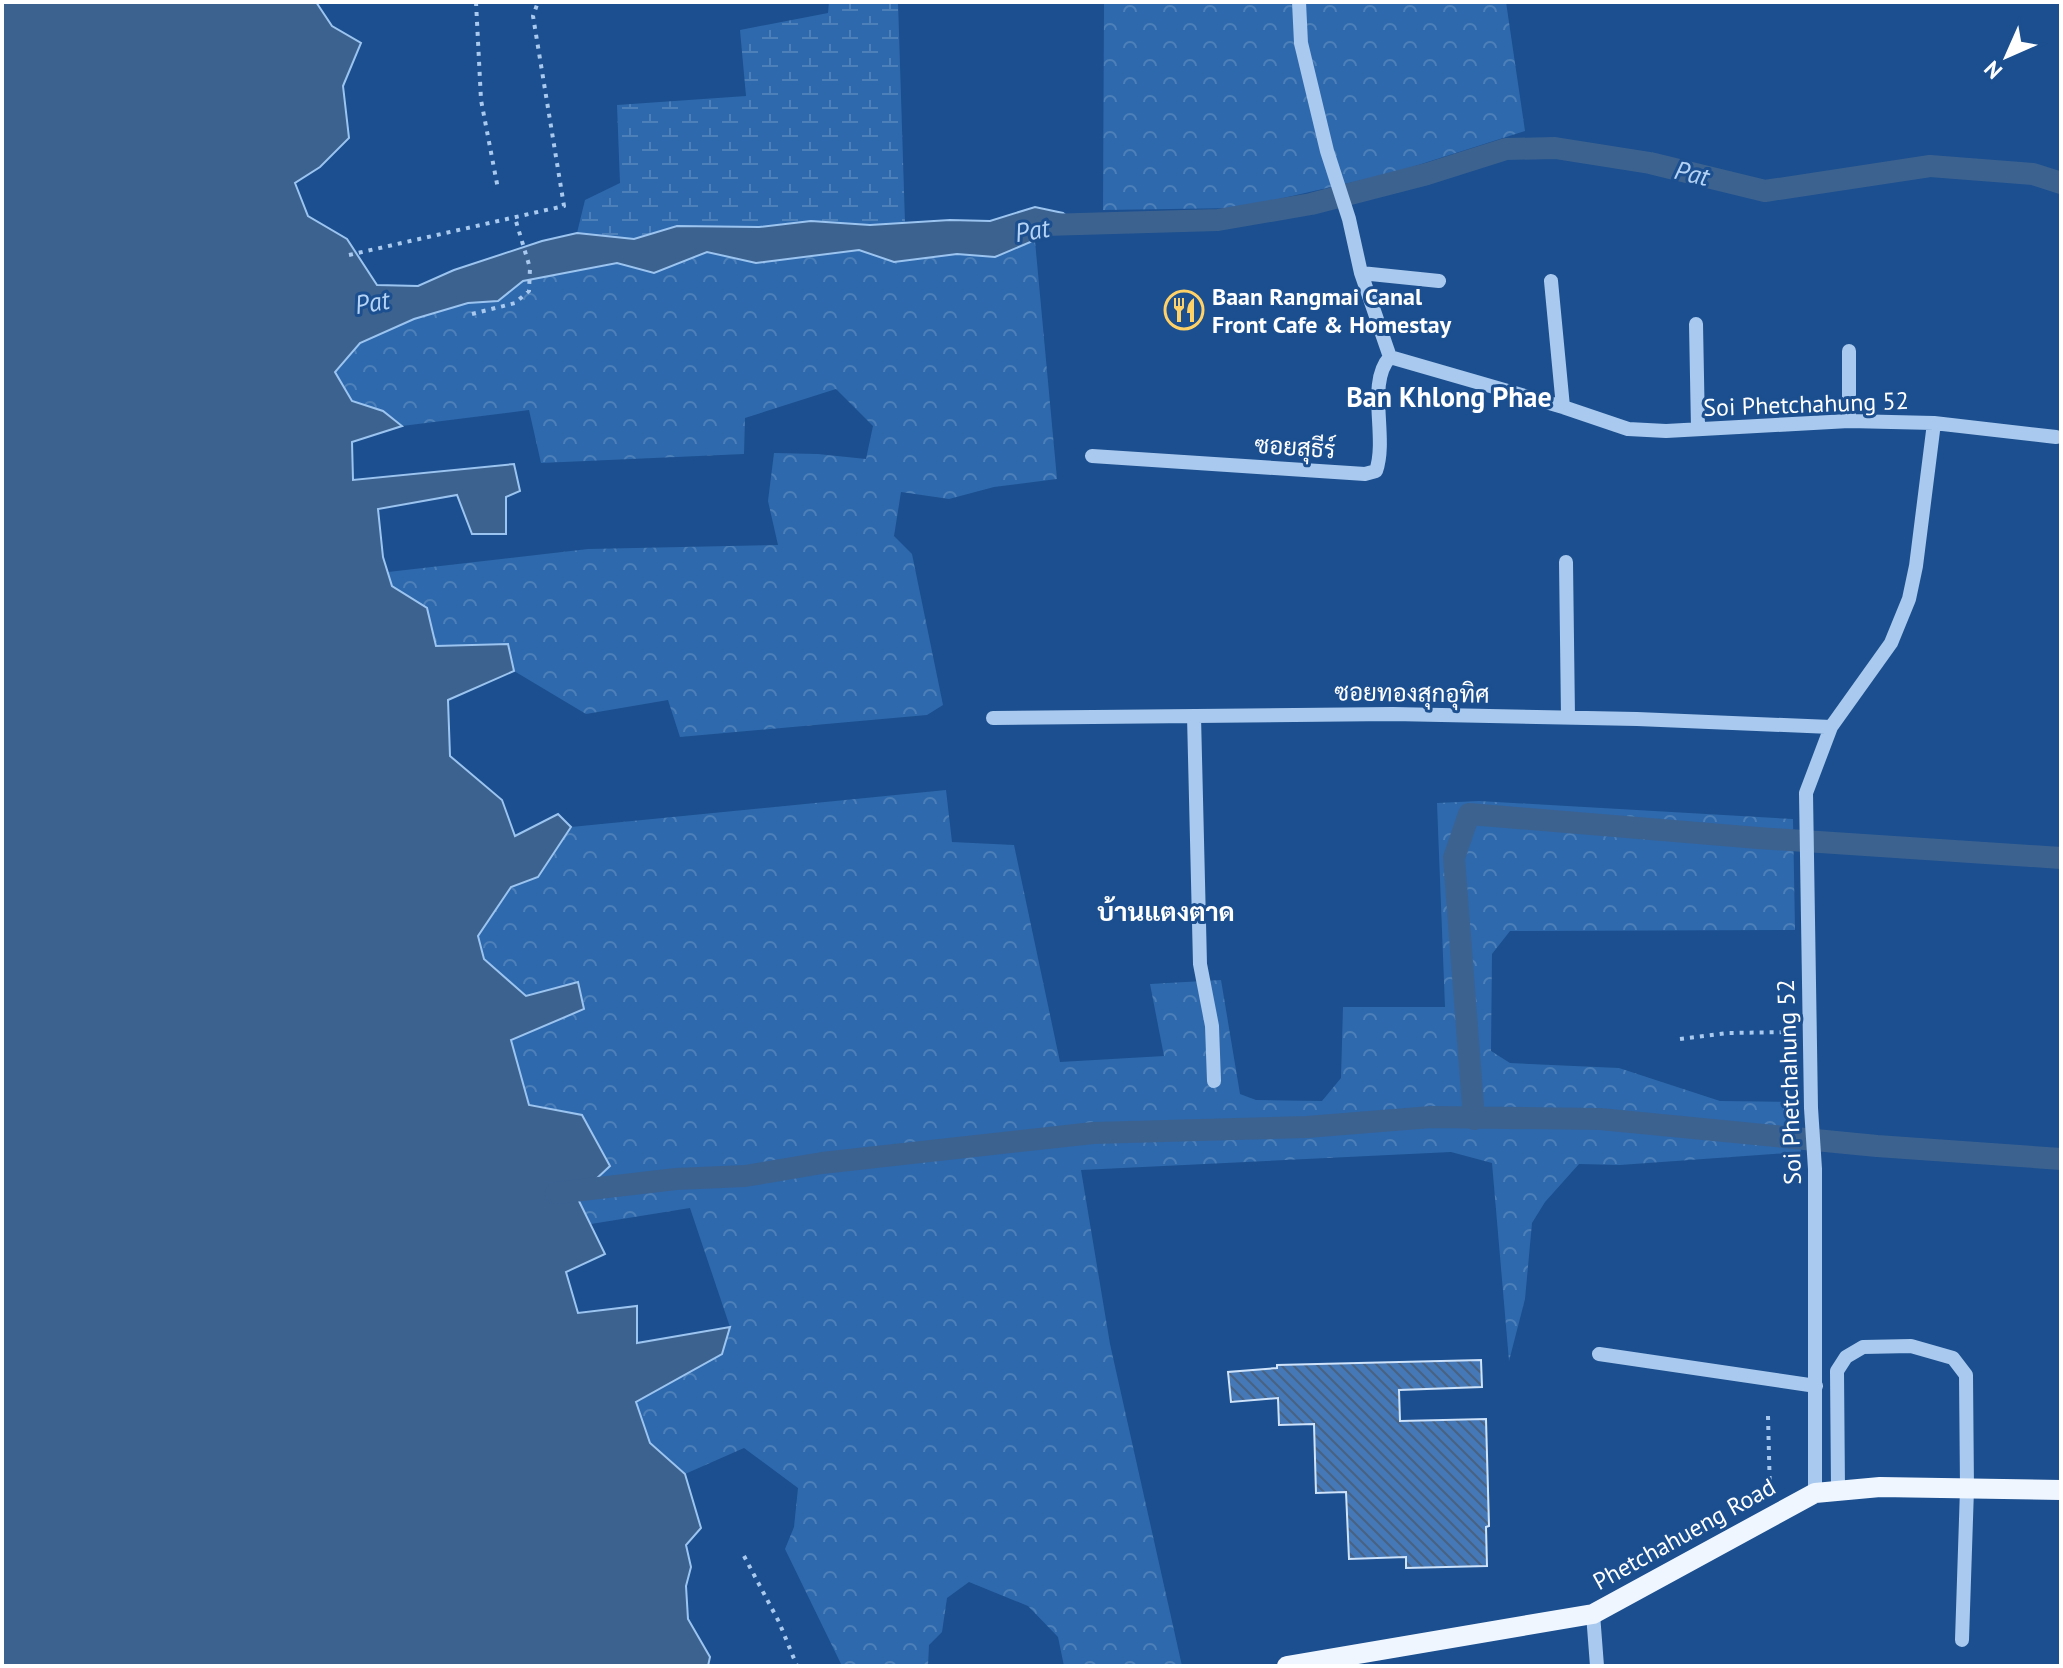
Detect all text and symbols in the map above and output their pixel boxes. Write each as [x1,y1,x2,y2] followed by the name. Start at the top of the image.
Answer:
[1967,16,2047,96] north arrow
[1978,55,2008,85] text: N
[1671,153,1714,193] water label: Pat
[1012,210,1054,249] water label: Pat
[1212,281,1452,340] place label: Baan Rangmai Canal Front Cafe & Homestay
[352,282,394,321] water label: Pat
[1163,289,1205,331] restaurant icon: Baan Rangmai Canal Front Cafe & Homestay
[1346,378,1552,415] district label: Ban Khlong Phae
[1703,385,1909,423] street label: Soi Phetchahung 52
[1253,429,1337,466] street label: ซอยสุธีร์
[1334,676,1490,711] street label: ซอยทองสุกอุทิศ
[1097,895,1235,928] district label: บ้านแตงตาด
[1770,979,1808,1185] street label: Soi Phetchahung 52
[1587,1471,1781,1597] street label: Phetchahueng Road

